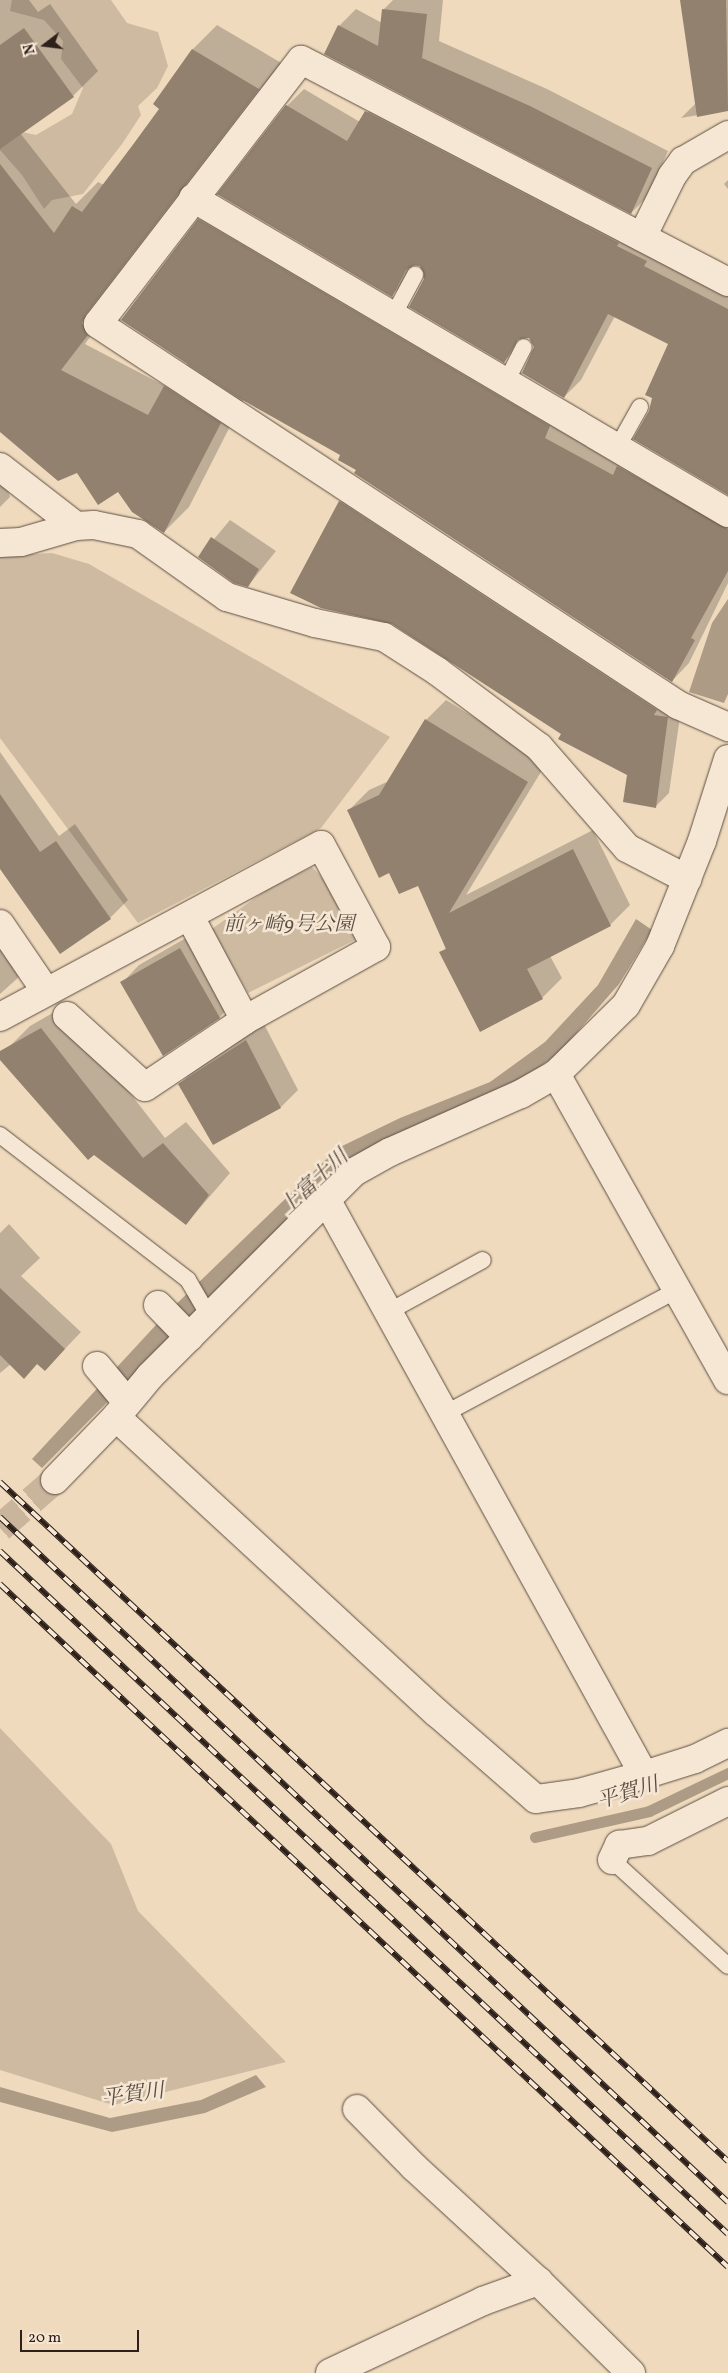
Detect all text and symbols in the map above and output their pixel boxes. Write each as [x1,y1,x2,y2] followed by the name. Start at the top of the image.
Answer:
[20,20,70,70] north arrow
[20,42,41,56] text: N
[224,913,354,937] park label: 前ヶ崎9号公園
[276,1145,354,1221] water label: 上富士川
[594,1773,662,1815] water label: 平賀川
[100,2079,166,2113] water label: 平賀川
[22,2320,141,2352] scale bar
[28,2328,61,2349] text: 20 m

